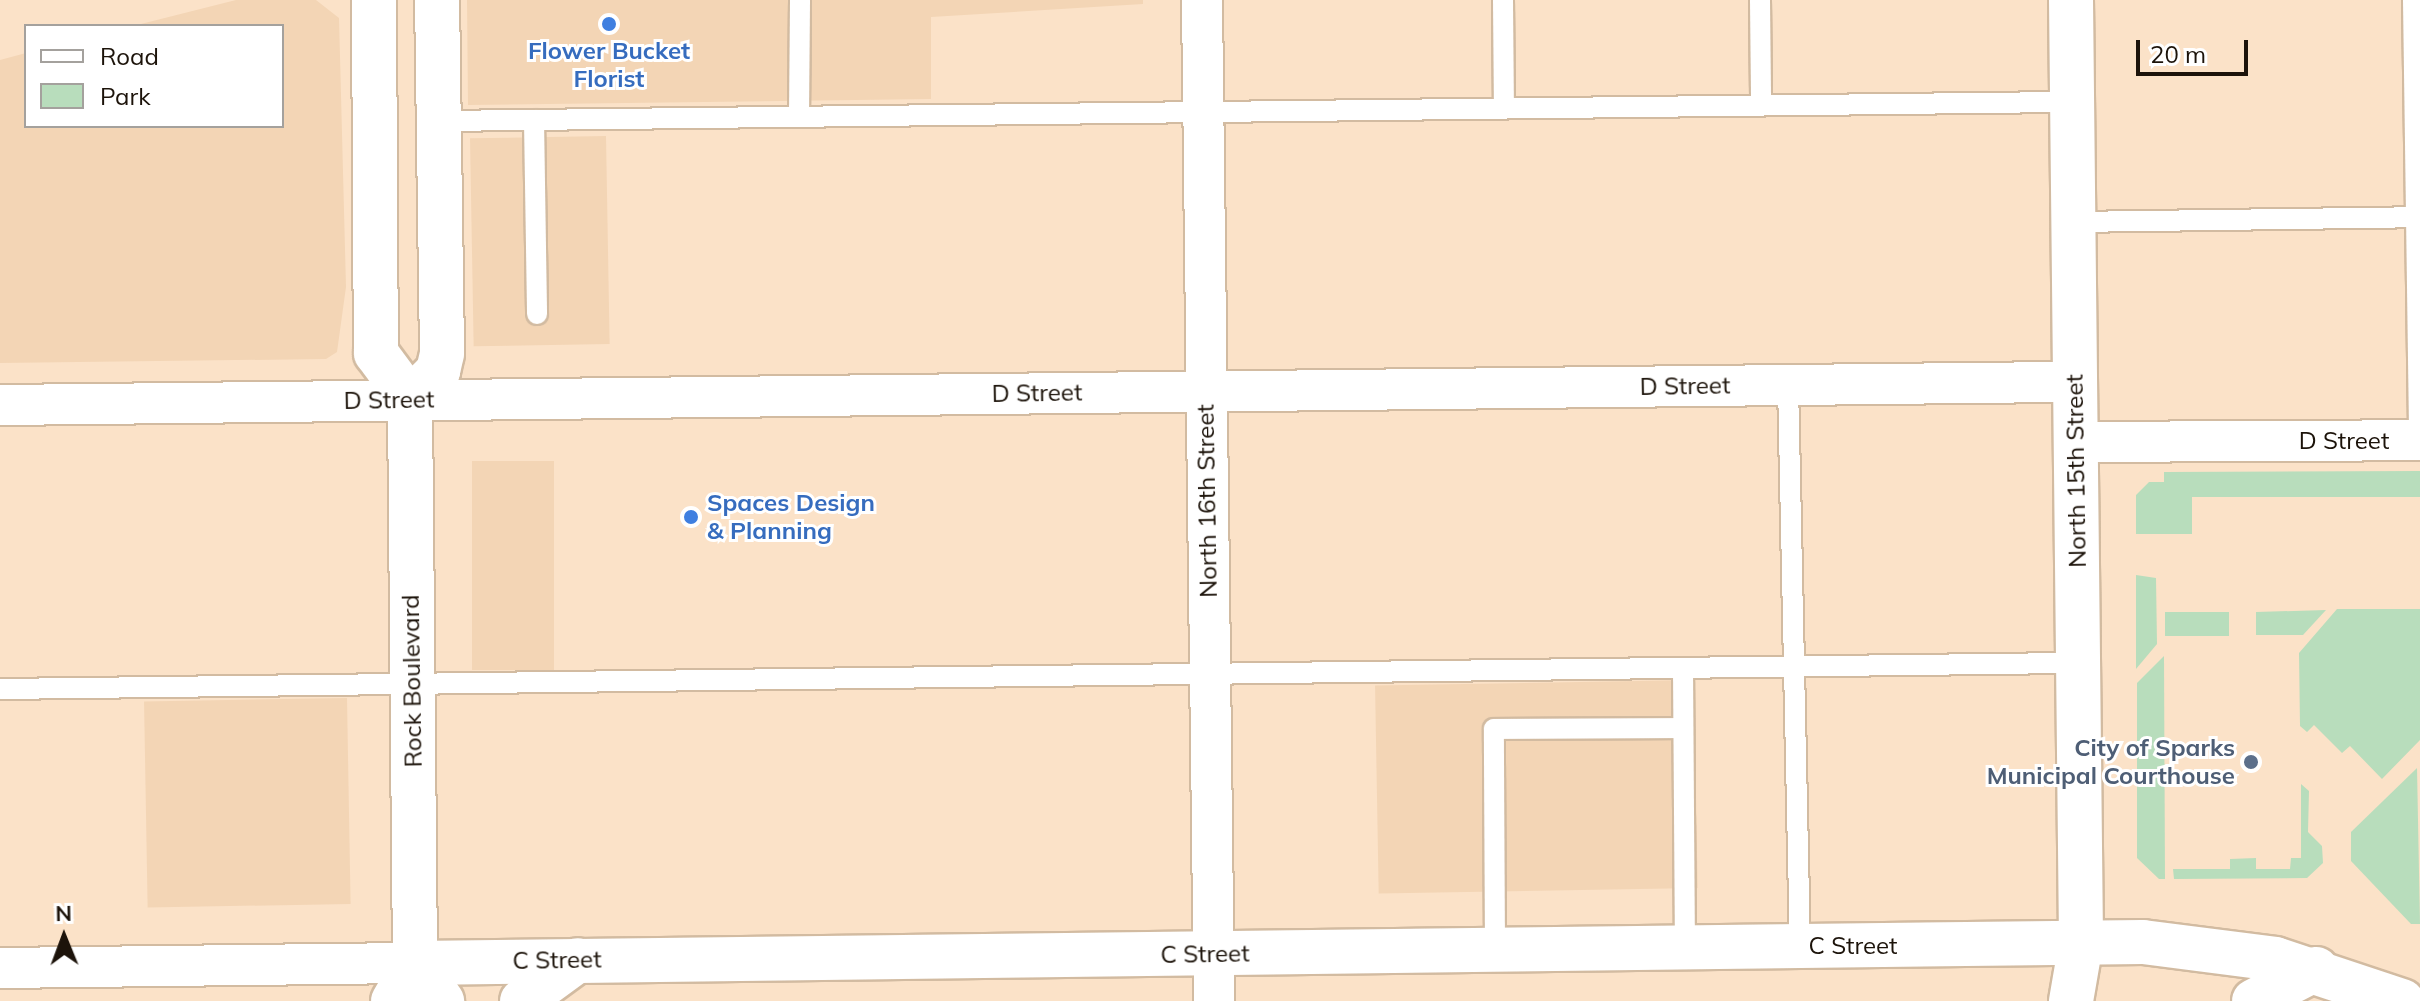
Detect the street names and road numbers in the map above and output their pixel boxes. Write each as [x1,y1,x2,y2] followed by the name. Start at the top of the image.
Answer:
[1639,371,1731,401] street label: D Street
[2060,374,2092,568] street label: North 15th Street
[991,378,1083,408] street label: D Street
[343,385,435,415] street label: D Street
[1191,404,1223,598] street label: North 16th Street
[2299,427,2389,455] street label: D Street
[396,594,428,768] street label: Rock Boulevard
[1808,932,1898,960] street label: C Street
[1160,939,1250,969] street label: C Street
[512,945,602,975] street label: C Street

